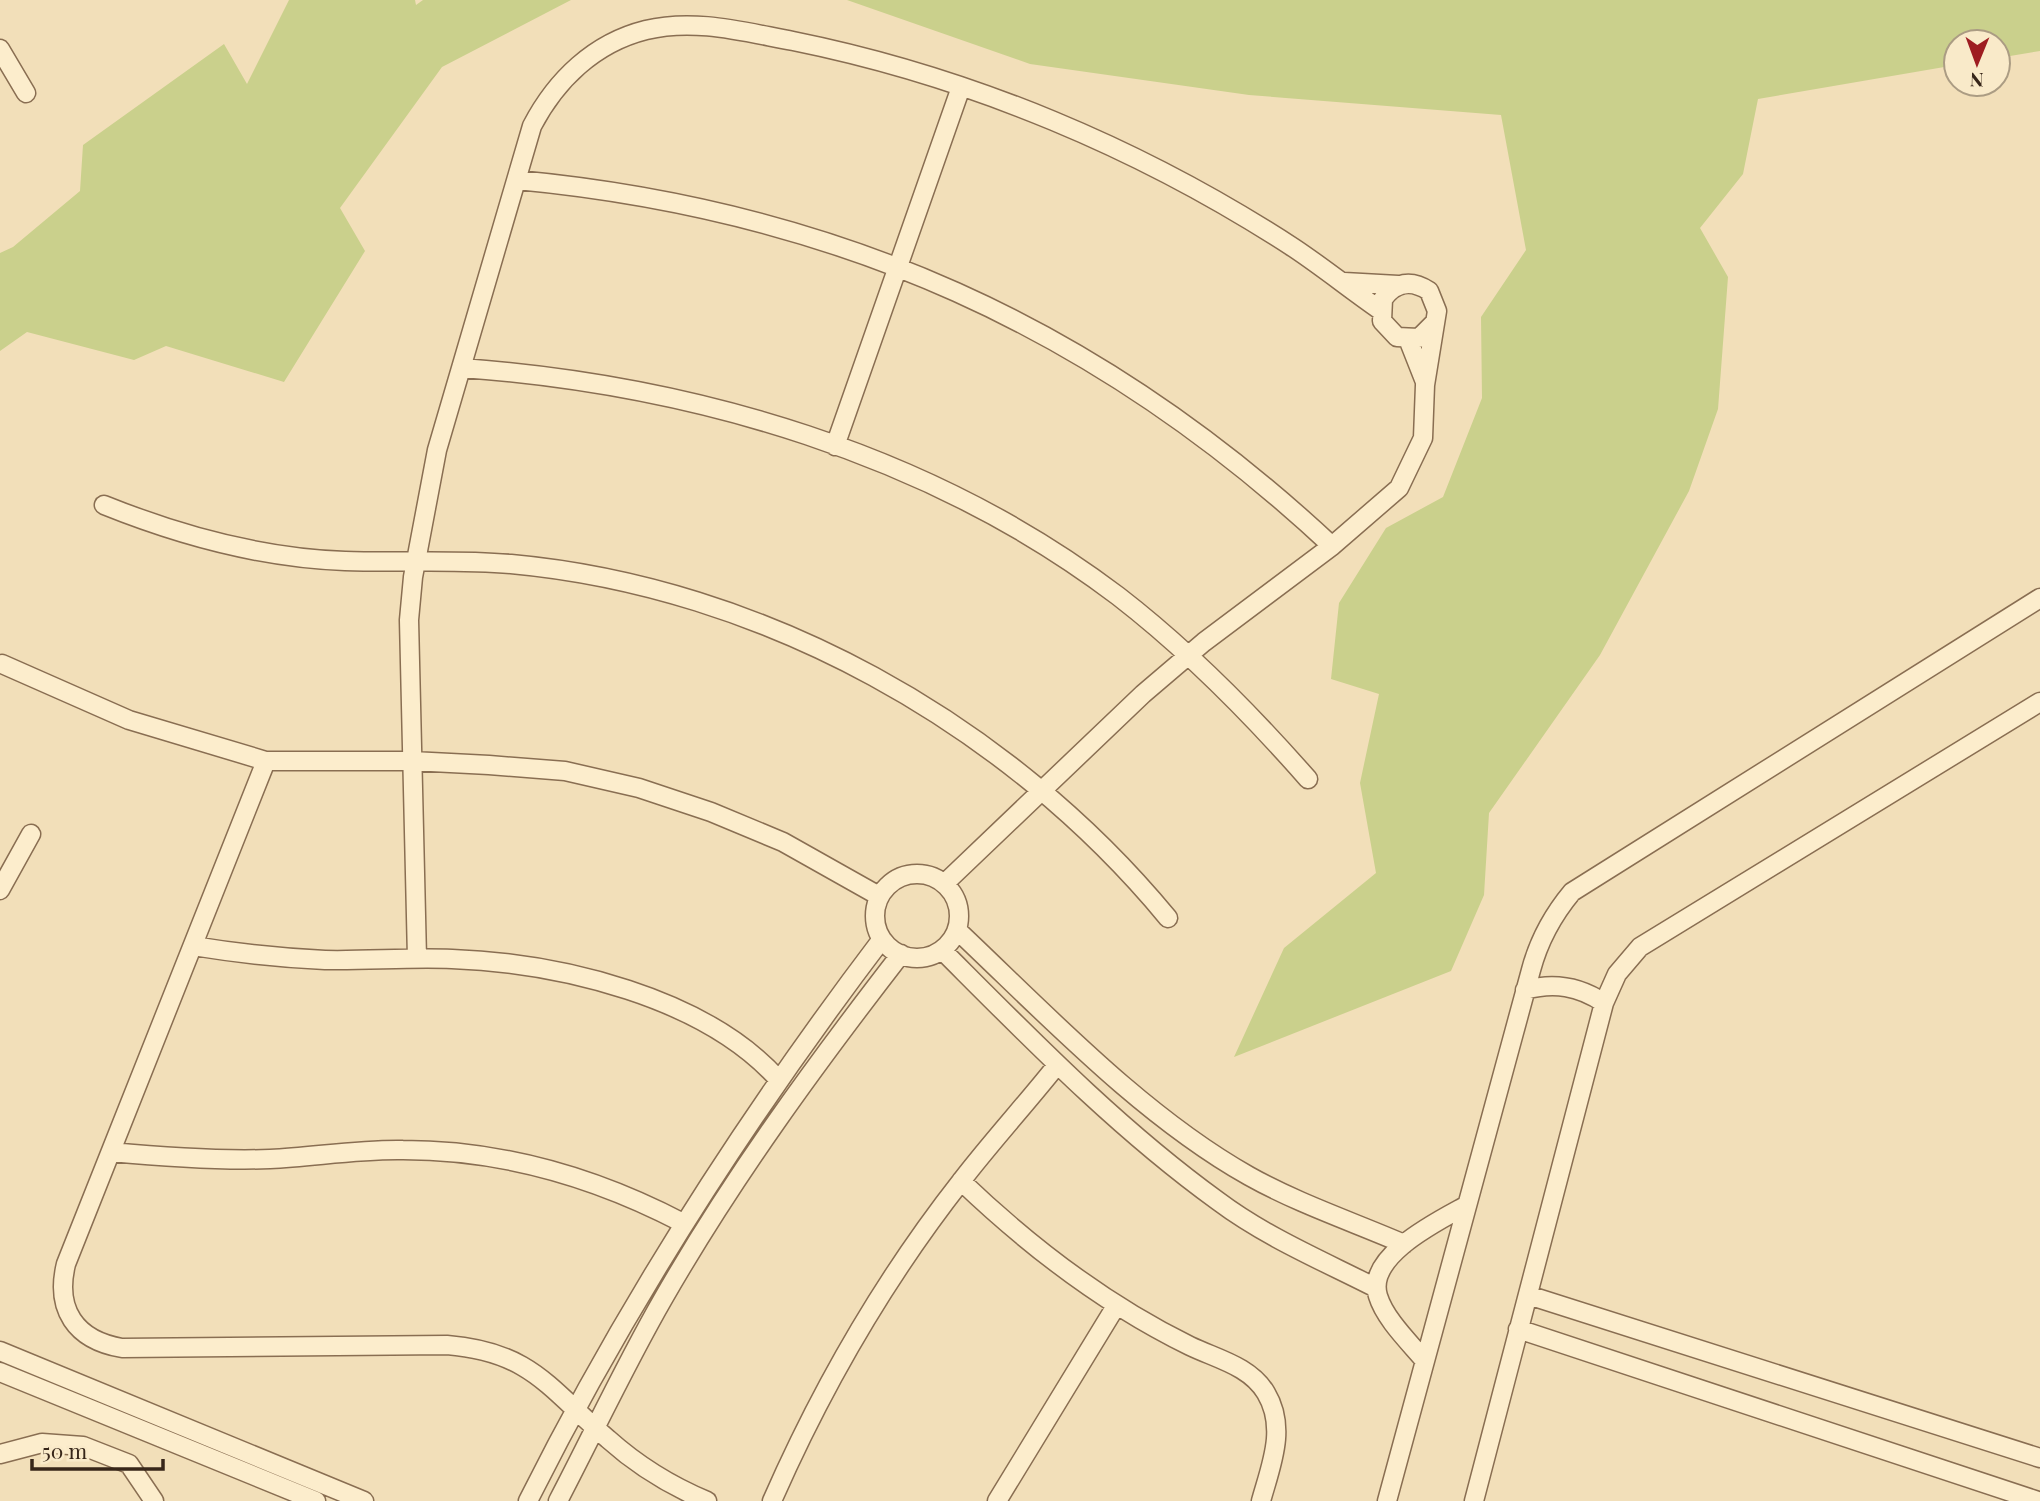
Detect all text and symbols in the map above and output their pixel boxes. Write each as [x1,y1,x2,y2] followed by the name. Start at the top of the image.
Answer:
[1942,28,2012,98] north arrow
[1969,68,1984,94] text: N
[32,1428,163,1472] scale bar
[42,1436,88,1464] text: 50 m

